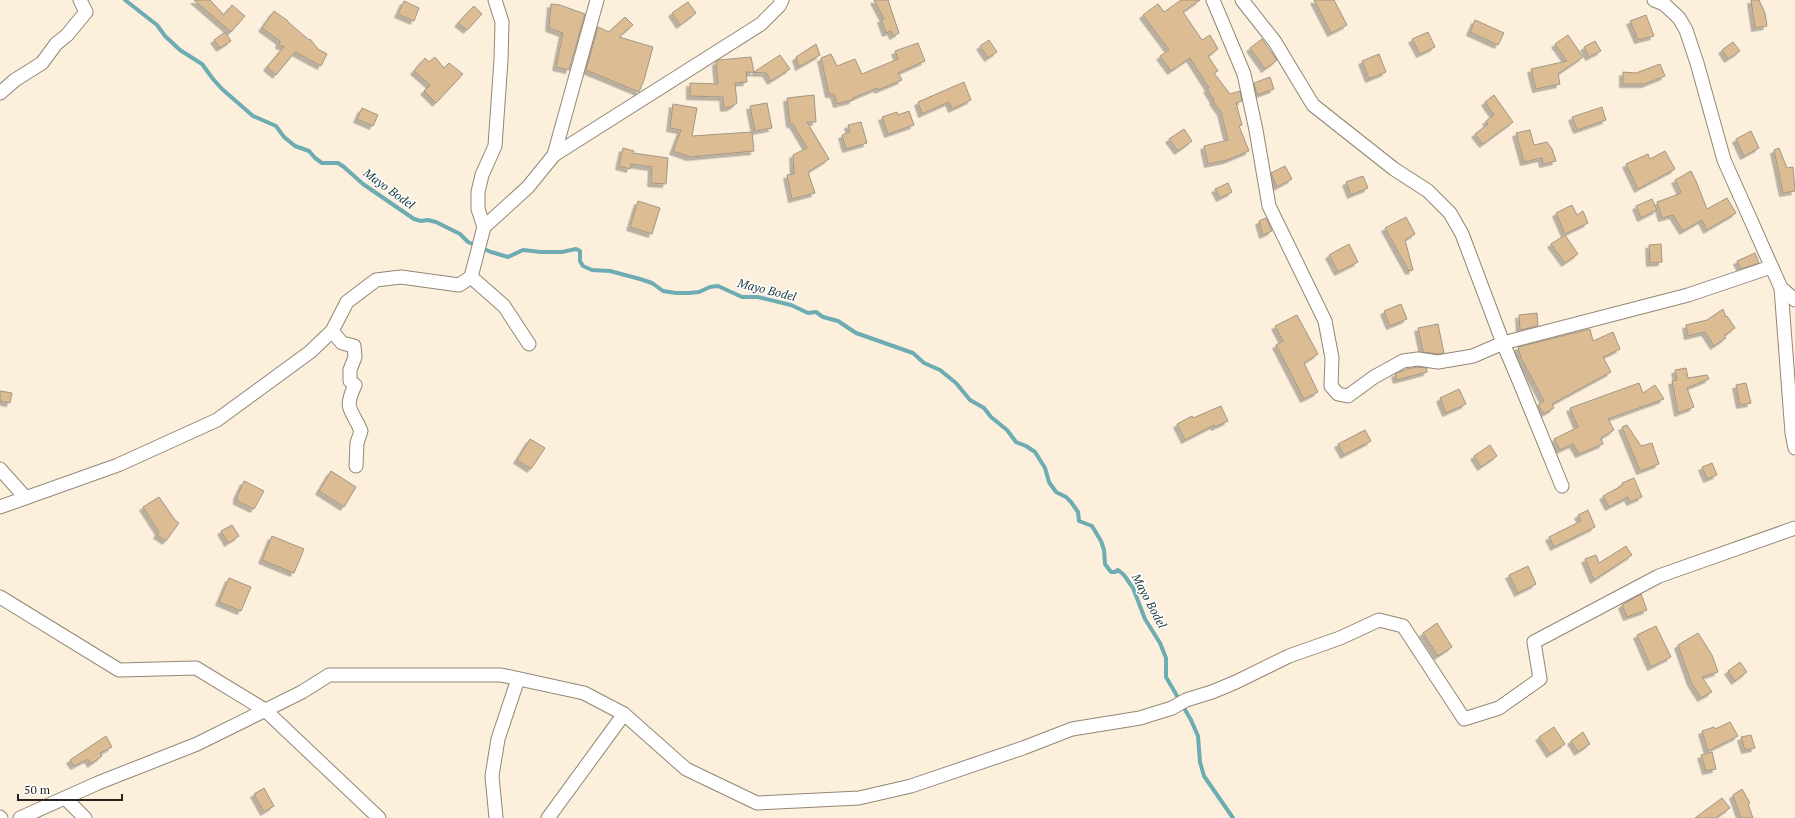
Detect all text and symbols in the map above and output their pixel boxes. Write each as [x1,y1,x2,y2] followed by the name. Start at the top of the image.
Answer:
[360,164,418,213] water label: Mayo Bodel
[735,275,799,304] water label: Mayo Bodel
[1128,570,1170,631] water label: Mayo Bodel
[18,776,122,802] scale bar
[24,782,51,797] text: 50 m

